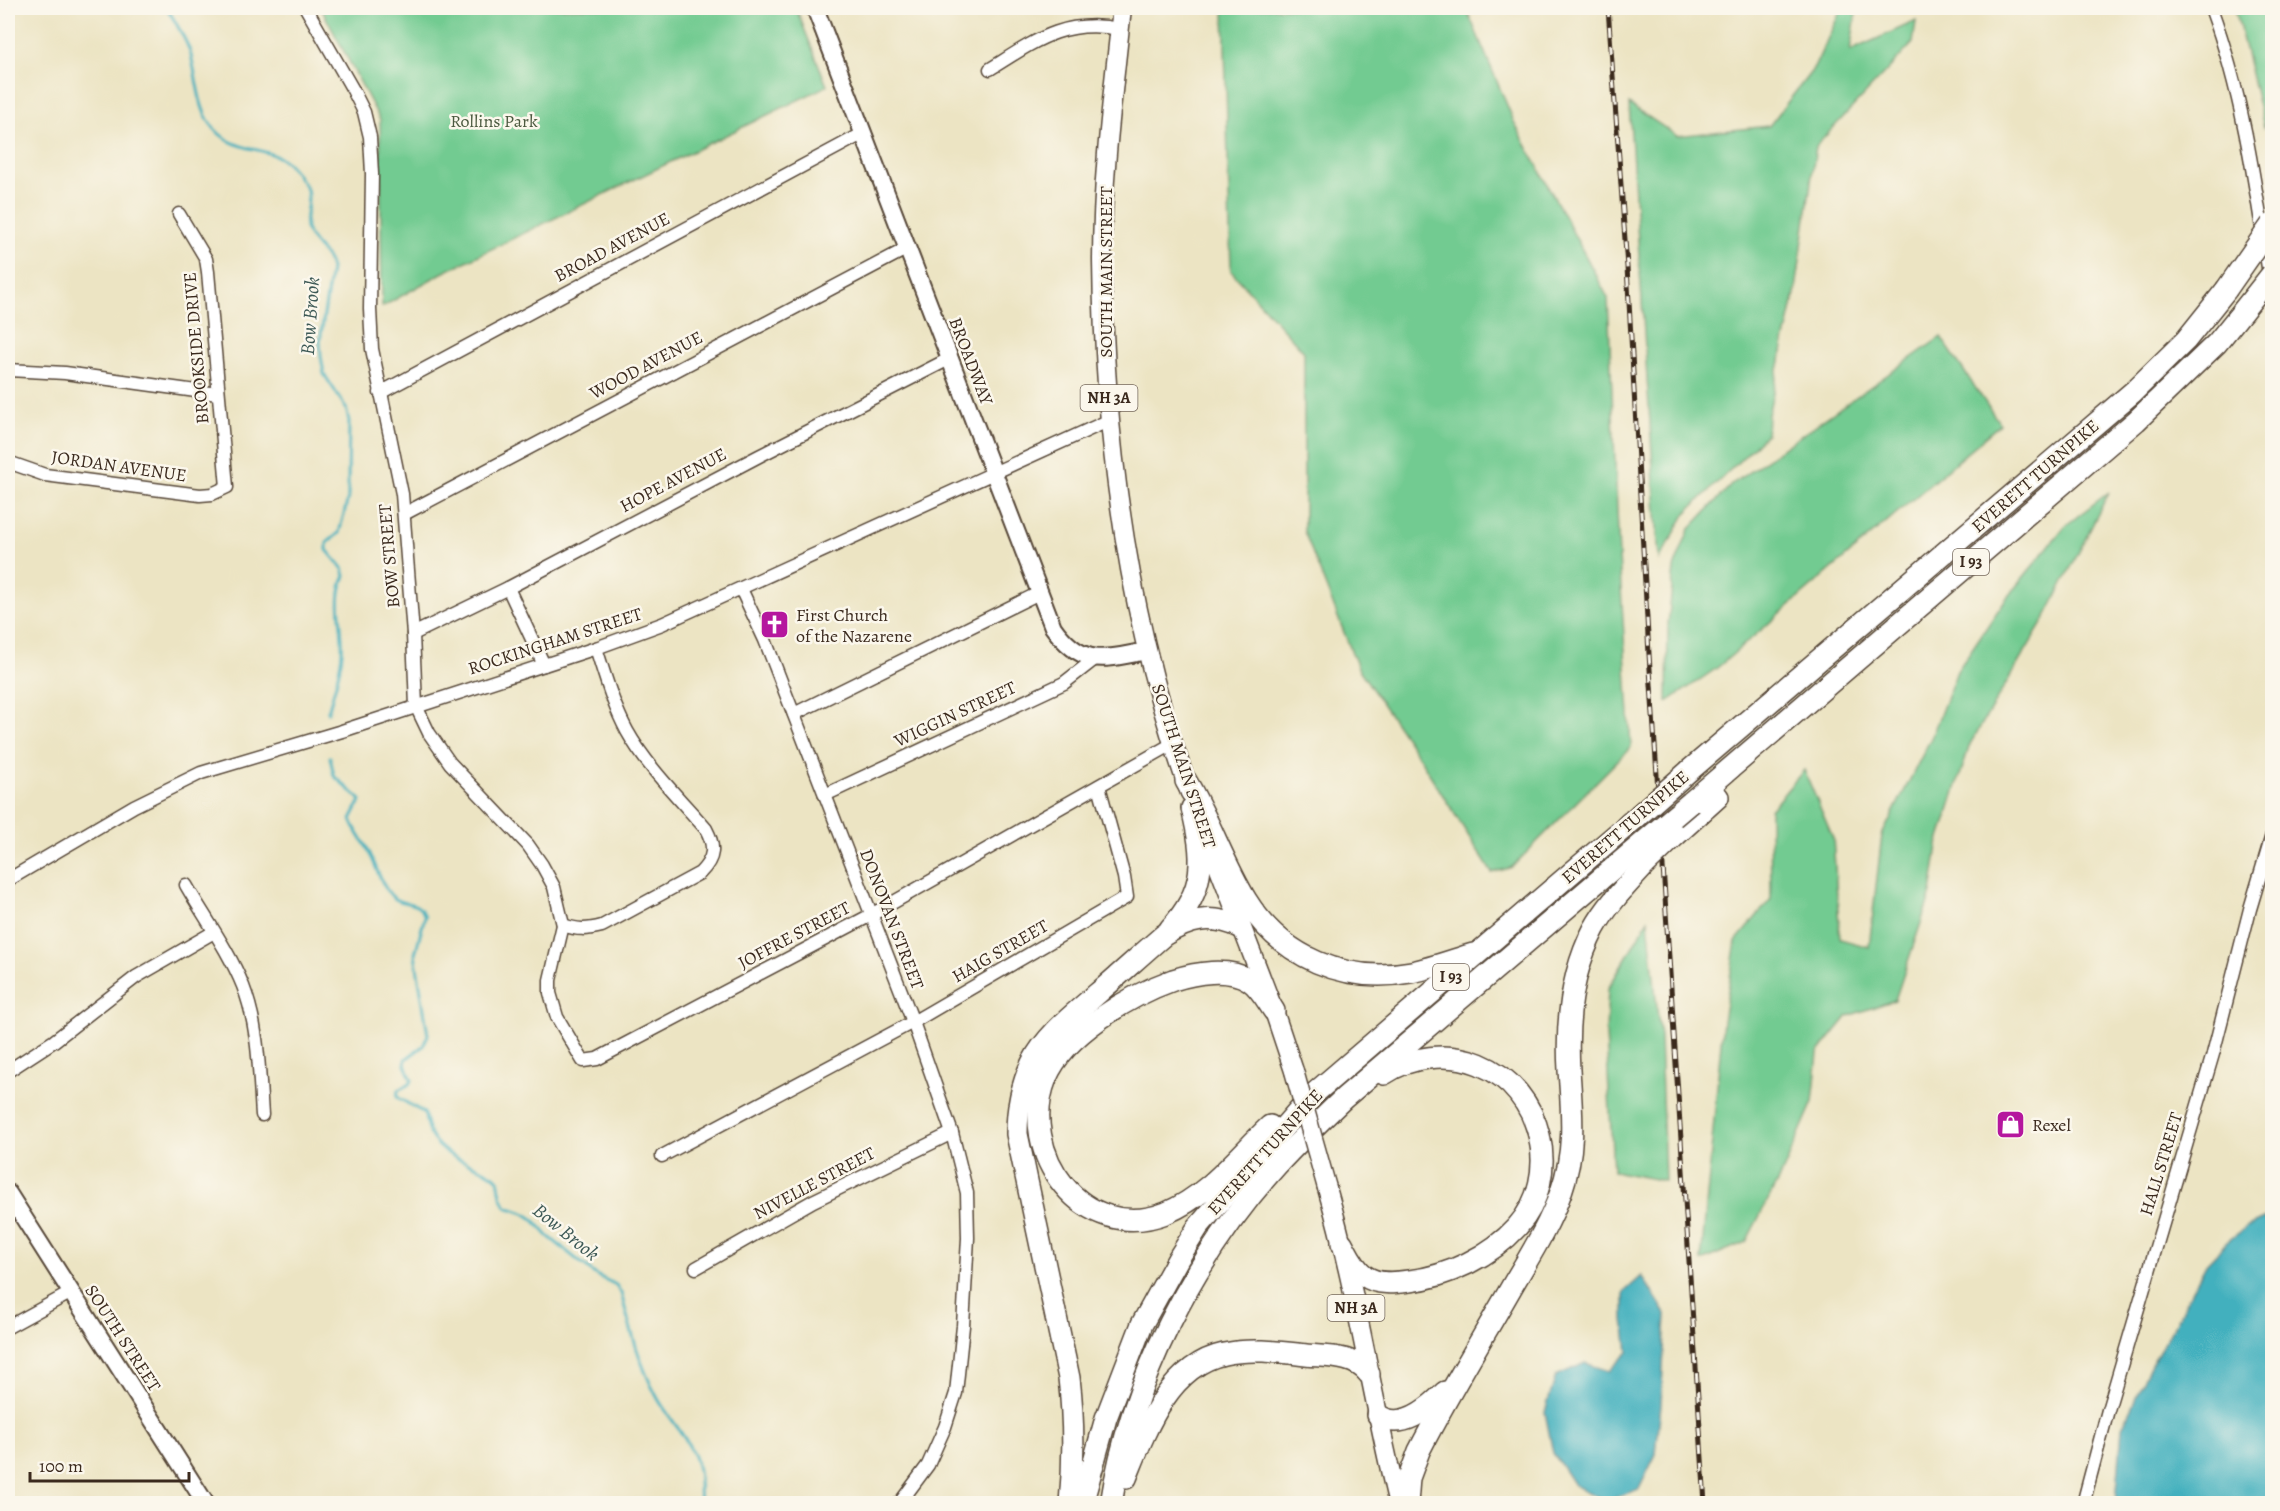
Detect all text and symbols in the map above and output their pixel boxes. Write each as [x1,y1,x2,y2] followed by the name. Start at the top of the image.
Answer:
[450,109,538,133] park label: Rollins Park
[1094,186,1118,358] street label: SOUTH MAIN STREET
[550,206,674,288] street label: BROAD AVENUE
[177,271,215,425] street label: BROOKSIDE DRIVE
[294,276,326,356] water label: Bow Brook
[943,314,999,409] street label: BROADWAY
[584,325,707,405] street label: WOOD AVENUE
[1080,385,1138,411] road number: NH 3A
[1966,414,2104,538] street label: EVERETT TURNPIKE
[616,442,730,518] street label: HOPE AVENUE
[50,445,188,487] street label: JORDAN AVENUE
[372,503,406,609] street label: BOW STREET
[1953,549,1989,575] road number: I 93
[465,601,645,680] street label: ROCKINGHAM STREET
[796,603,912,648] place label: First Church of the Nazarene
[759,609,791,641] church icon: First Church of the Nazarene
[889,675,1020,753] street label: WIGGIN STREET
[1146,681,1222,851] street label: SOUTH MAIN STREET
[1556,765,1694,889] street label: EVERETT TURNPIKE
[854,845,930,993] street label: DONOVAN STREET
[734,895,854,975] street label: JOFFRE STREET
[947,914,1053,988] street label: HAIG STREET
[1433,964,1469,990] road number: I 93
[1202,1084,1328,1220] street label: EVERETT TURNPIKE
[1995,1109,2027,1141] shop icon: Rexel
[2134,1109,2188,1219] street label: HALL STREET
[2032,1113,2071,1137] place label: Rexel
[749,1141,879,1225] street label: NIVELLE STREET
[527,1197,605,1267] water label: Bow Brook
[80,1280,167,1396] street label: SOUTH STREET
[1328,1295,1384,1321] road number: NH 3A
[30,1445,189,1483] scale bar
[39,1454,83,1478] text: 100 m

